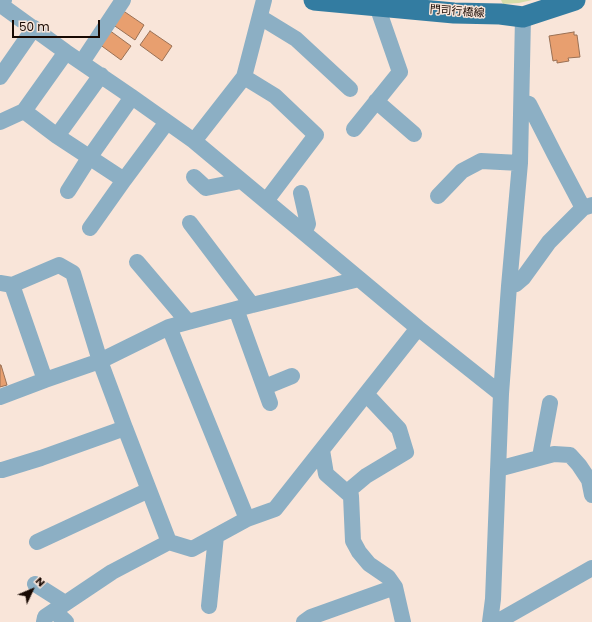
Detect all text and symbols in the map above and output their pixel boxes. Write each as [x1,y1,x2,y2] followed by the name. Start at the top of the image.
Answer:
[429,3,485,21] street label: 門司行橋線
[14,12,102,38] scale bar
[19,18,50,35] text: 50 m
[12,570,52,610] north arrow
[32,573,49,590] text: N

